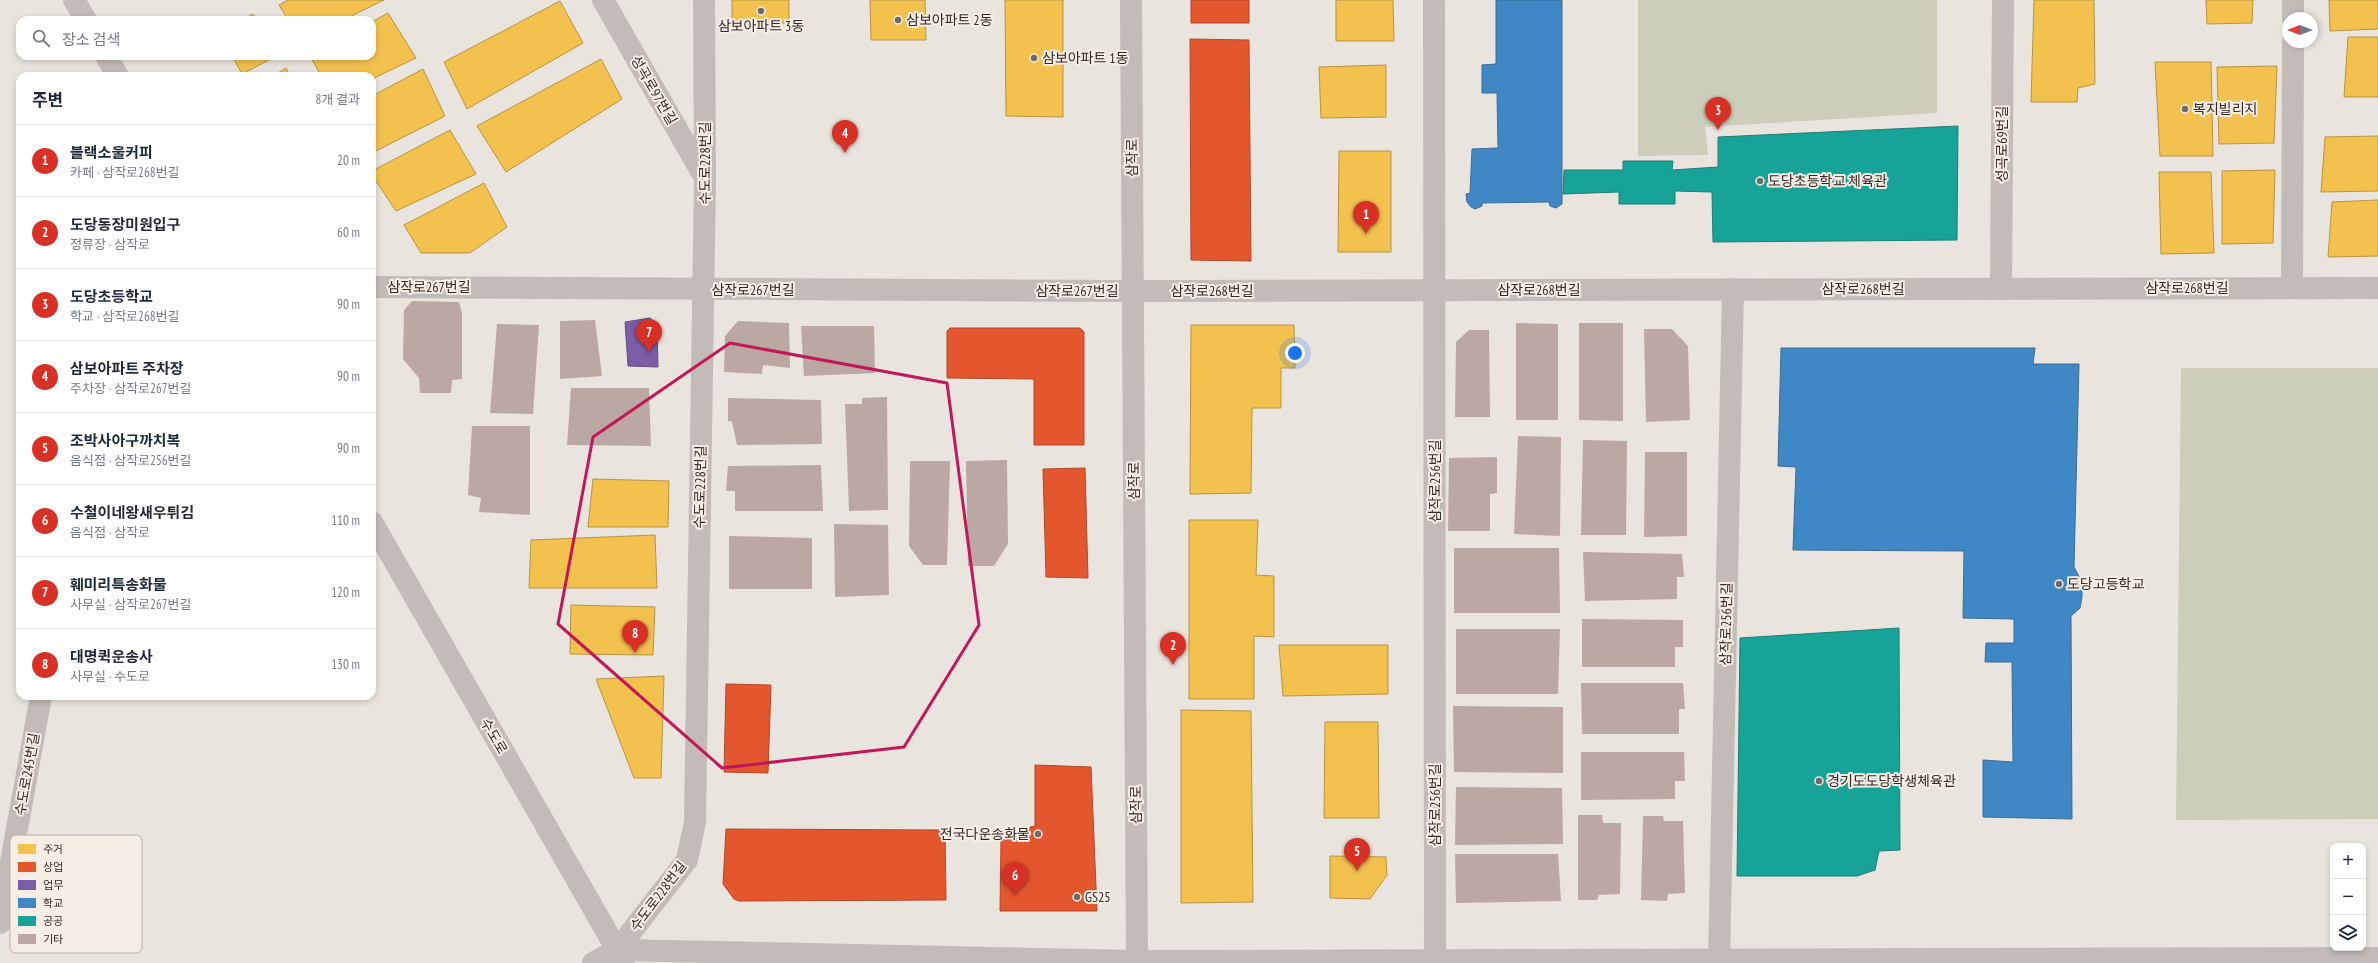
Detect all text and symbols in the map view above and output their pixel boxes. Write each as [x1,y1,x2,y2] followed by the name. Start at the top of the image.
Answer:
[756,6,766,16] marker: 삼보아파트 3동
[906,11,993,29] place label: 삼보아파트 2동
[2282,12,2318,48] north arrow
[893,15,903,25] marker: 삼보아파트 2동
[16,16,376,60] search box
[718,17,804,35] place label: 삼보아파트 3동
[30,27,52,49] icon: search
[62,30,120,49] text: 장소 검색
[1042,49,1129,67] place label: 삼보아파트 1동
[627,52,681,128] street label: 성곡로97번길
[1029,53,1039,63] marker: 삼보아파트 1동
[32,89,63,111] text: 주변
[316,91,360,108] text: 8개 결과
[1705,97,1731,130] pin: 3
[2193,100,2257,118] place label: 복지빌리지
[2180,104,2190,114] marker: 복지빌리지
[1993,106,2011,183] street label: 성곡로69번길
[832,120,858,153] pin: 4
[696,121,714,205] street label: 수도로228번길
[1123,139,1141,177] street label: 삼작로
[70,143,153,162] text: 블랙소울커피
[42,152,48,169] text: 1
[337,152,360,169] text: 20 m
[70,164,180,181] text: 카페 · 삼작로268번길
[1768,172,1887,190] place label: 도당초등학교 체육관
[1755,176,1765,186] marker: 도당초등학교 체육관
[1353,201,1379,234] pin: 1
[70,215,180,234] text: 도당동장미원입구
[42,224,48,241] text: 2
[337,224,360,241] text: 60 m
[70,236,150,253] text: 정류장 · 삼작로
[387,278,471,296] street label: 삼작로267번길
[2145,279,2229,297] street label: 삼작로268번길
[1821,280,1905,298] street label: 삼작로268번길
[711,281,795,299] street label: 삼작로267번길
[1497,281,1581,299] street label: 삼작로268번길
[1035,282,1119,300] street label: 삼작로267번길
[1170,282,1254,300] street label: 삼작로268번길
[70,287,153,306] text: 도당초등학교
[42,296,48,313] text: 3
[337,296,360,313] text: 90 m
[70,308,180,325] text: 학교 · 삼작로268번길
[636,319,662,352] pin: 7
[1285,343,1305,363] your location
[70,359,183,378] text: 삼보아파트 주차장
[42,368,48,385] text: 4
[337,368,360,385] text: 90 m
[70,380,192,397] text: 주차장 · 삼작로267번길
[70,431,180,450] text: 조박사아구까치복
[1426,439,1444,523] street label: 삼작로256번길
[42,440,48,457] text: 5
[337,440,360,457] text: 90 m
[690,445,710,529] street label: 수도로228번길
[70,452,192,469] text: 음식점 · 삼작로256번길
[1125,462,1143,500] street label: 삼작로
[70,503,194,522] text: 수철이네왕새우튀김
[42,512,48,529] text: 6
[331,512,360,529] text: 110 m
[70,524,150,541] text: 음식점 · 삼작로
[70,575,167,594] text: 훼미리특송화물
[2067,575,2144,593] place label: 도당고등학교
[2054,579,2064,589] marker: 도당고등학교
[1716,582,1736,666] street label: 삼작로256번길
[42,584,48,601] text: 7
[331,584,360,601] text: 120 m
[70,596,192,613] text: 사무실 · 삼작로267번길
[622,620,648,653] pin: 8
[1160,632,1186,665] pin: 2
[70,647,153,666] text: 대명퀵운송사
[42,656,48,673] text: 8
[331,656,360,673] text: 130 m
[70,668,150,685] text: 사무실 · 수도로
[477,715,512,757] street label: 수도로
[11,731,43,817] street label: 수도로245번길
[1426,763,1444,847] street label: 삼작로256번길
[1827,772,1956,790] place label: 경기도도당학생체육관
[1814,776,1824,786] marker: 경기도도당학생체육관
[1127,786,1145,824] street label: 삼작로
[940,825,1030,843] place label: 전국다운송화물
[1033,829,1043,839] marker: 전국다운송화물
[10,835,142,953] legend
[1344,838,1370,871] pin: 5
[43,842,63,856] text: 주거
[2330,843,2366,951] map controls
[2330,843,2366,879] button: +
[626,857,690,935] street label: 수도로228번길
[43,860,63,874] text: 상업
[1002,862,1028,895] pin: 6
[43,878,63,892] text: 업무
[2330,879,2366,915] button: −
[1085,888,1110,906] place label: GS25
[1072,892,1082,902] marker: GS25
[43,896,63,910] text: 학교
[43,914,63,928] text: 공공
[2330,915,2366,951] button: layers
[43,932,63,946] text: 기타

